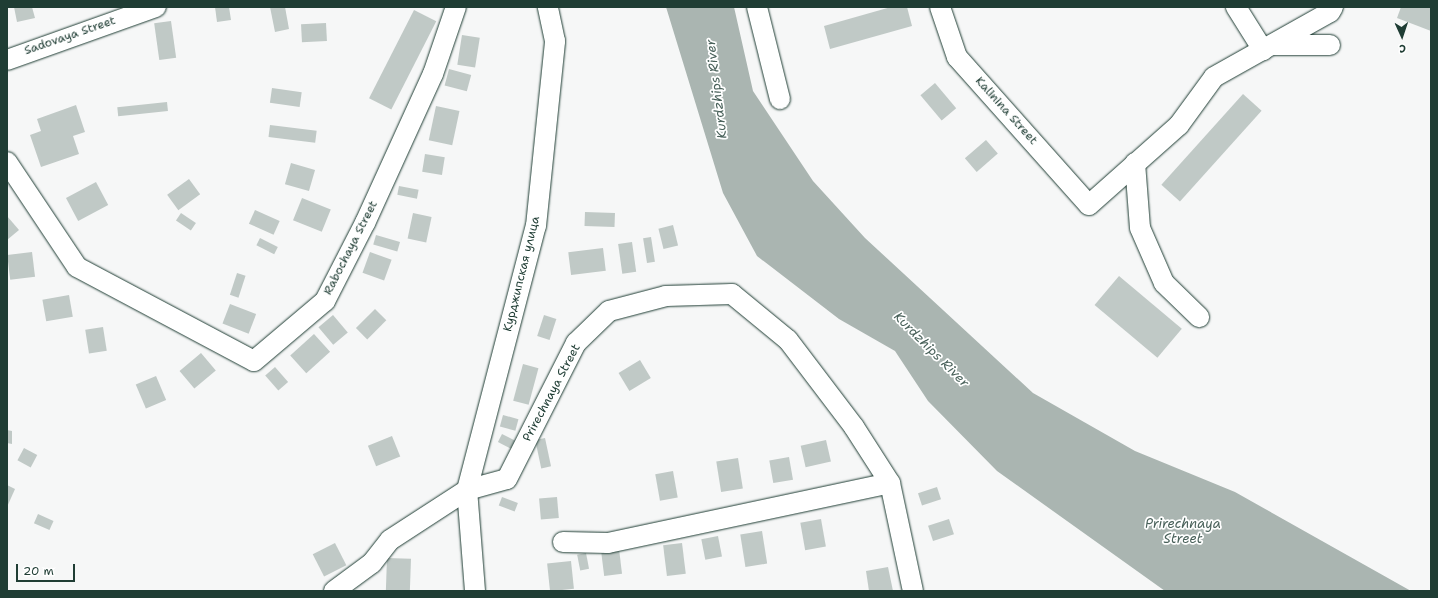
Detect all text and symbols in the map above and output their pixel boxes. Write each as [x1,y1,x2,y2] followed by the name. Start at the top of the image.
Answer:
[22,14,118,58] street label: Sadovaya Street
[1382,16,1422,56] north arrow
[703,38,731,140] water label: Kurdzhips River
[1399,41,1406,56] text: С
[972,74,1040,148] street label: Kalinina Street
[321,198,381,298] street label: Rabochaya Street
[501,215,543,333] street label: Курджипская улица
[890,309,972,391] water label: Kurdzhips River
[520,342,584,444] street label: Prirechnaya Street
[1145,517,1221,548] water label: Prirechnaya Street
[18,556,77,582] scale bar
[23,563,54,579] text: 20 m

